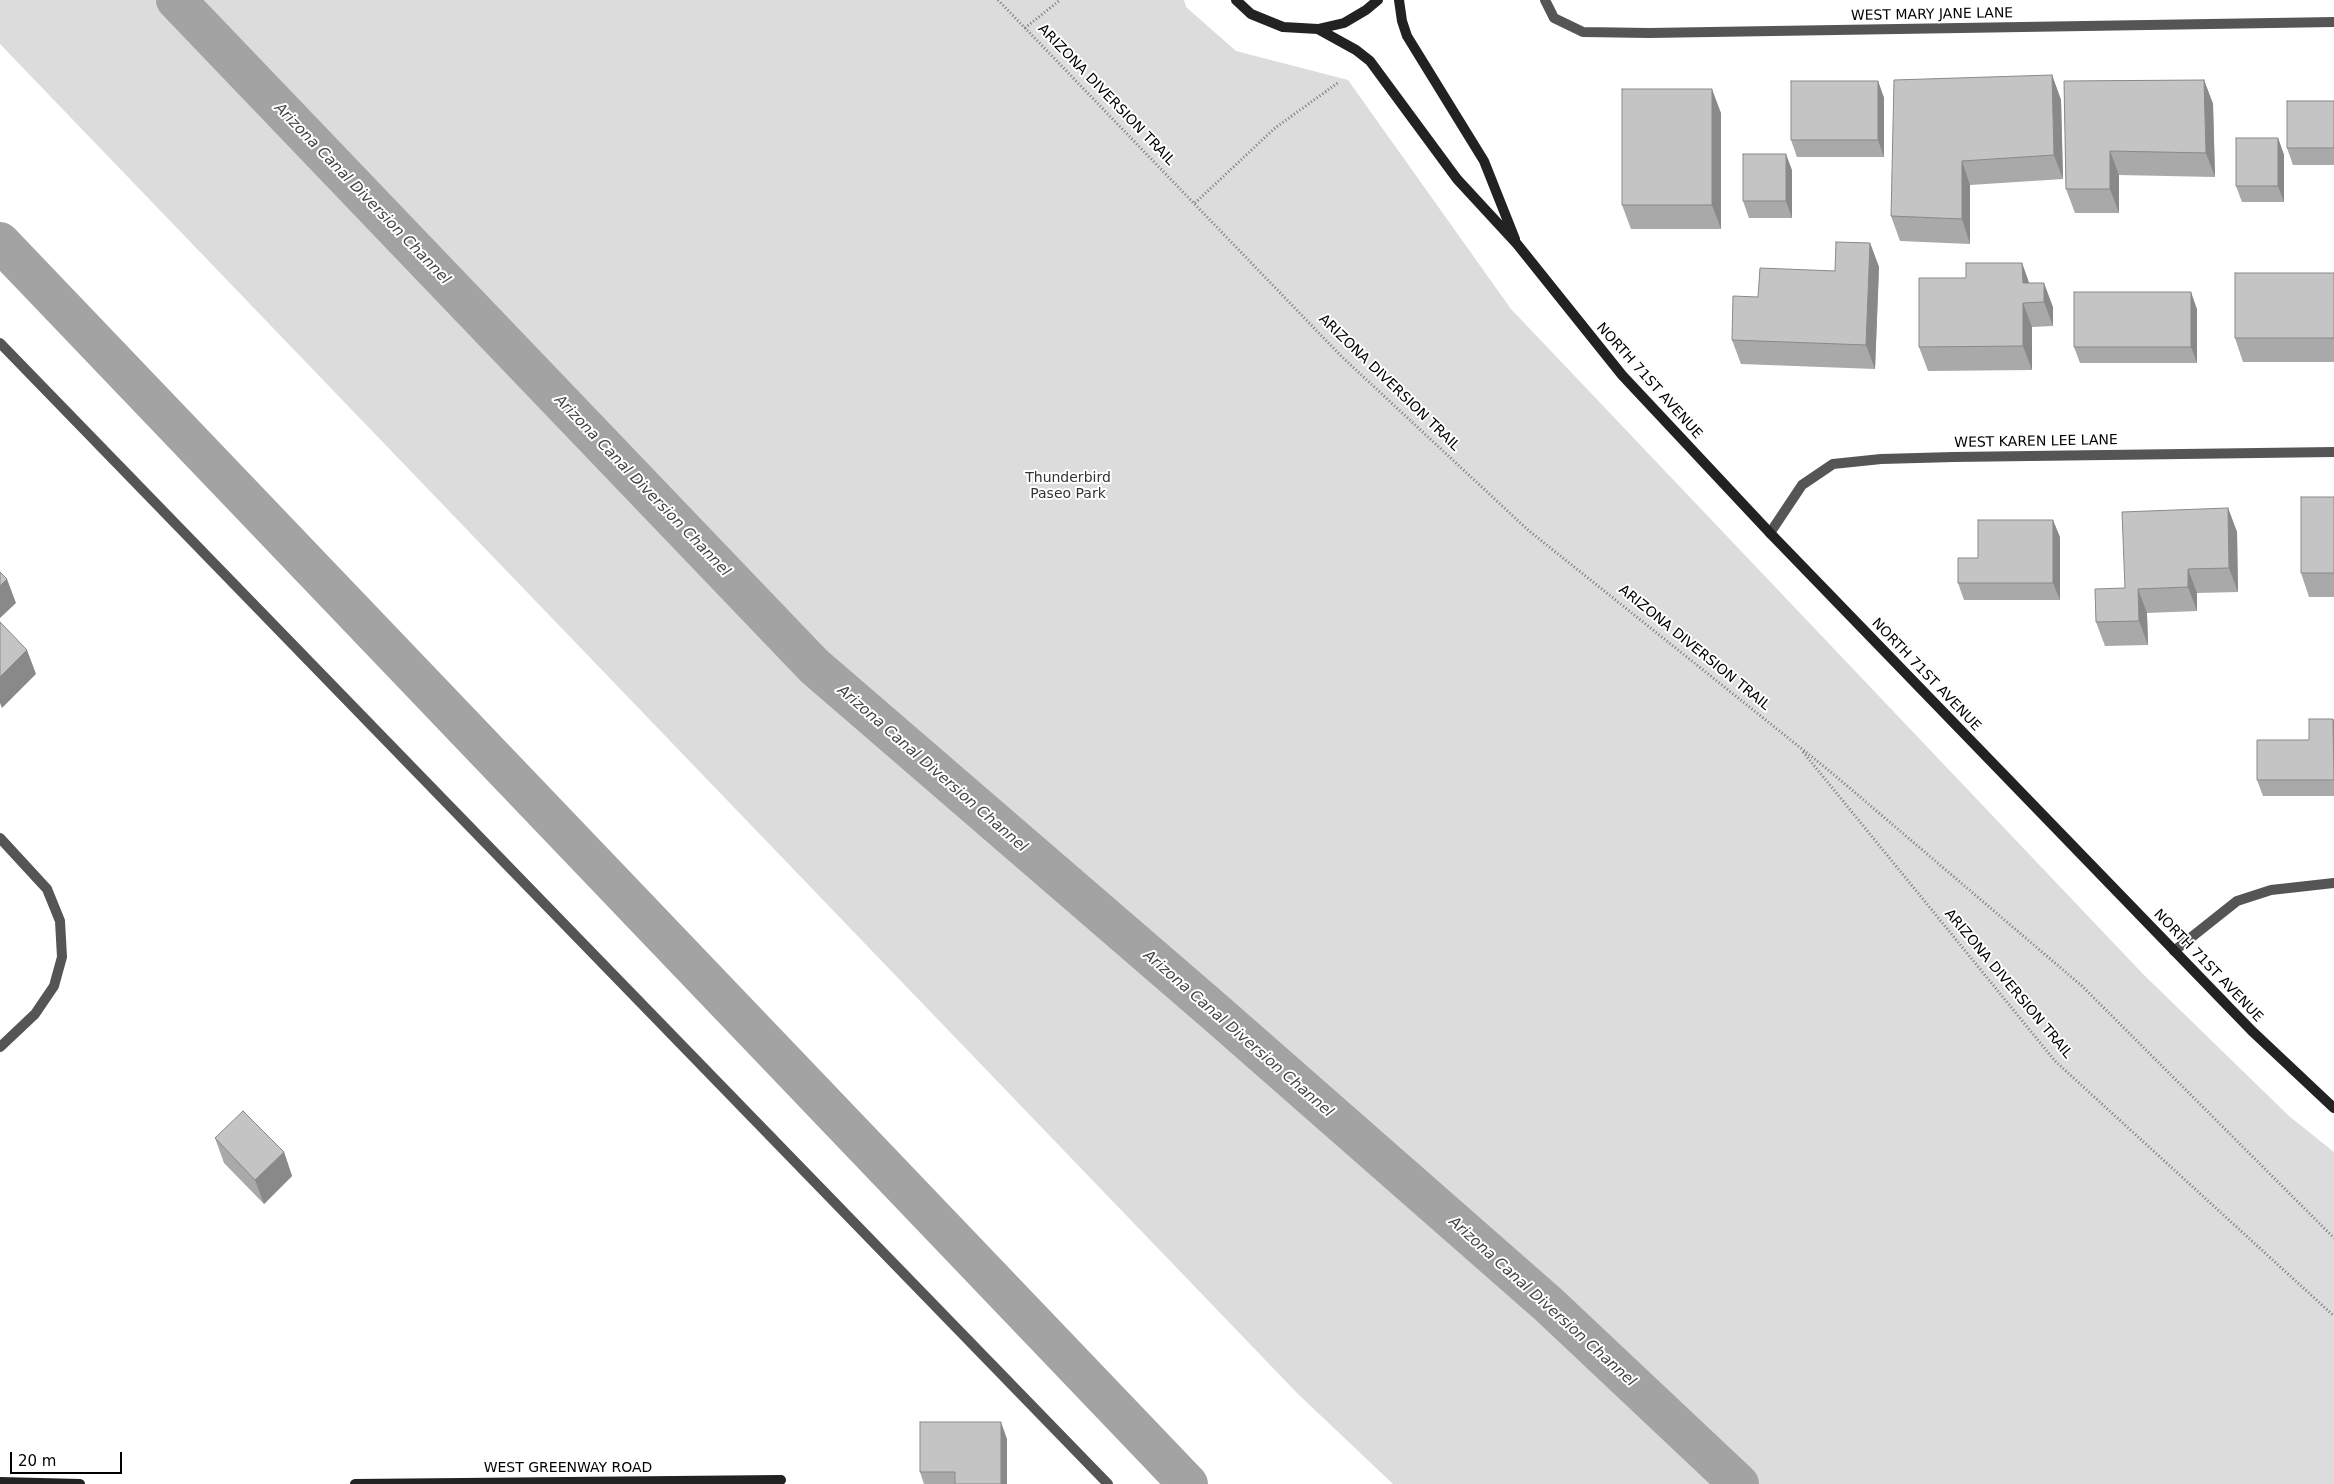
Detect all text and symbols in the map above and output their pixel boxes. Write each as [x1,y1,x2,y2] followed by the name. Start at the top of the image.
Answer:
[1851,5,2013,25] street label: WEST MARY JANE LANE
[1034,21,1178,169] street label: ARIZONA DIVERSION TRAIL
[270,99,454,289] water label: Arizona Canal Diversion Channel
[1315,311,1463,455] street label: ARIZONA DIVERSION TRAIL
[1593,320,1705,442] street label: NORTH 71ST AVENUE
[550,391,734,581] water label: Arizona Canal Diversion Channel
[1954,432,2118,452] street label: WEST KAREN LEE LANE
[1025,470,1111,502] park label: Thunderbird Paseo Park
[1615,582,1773,714] street label: ARIZONA DIVERSION TRAIL
[1868,615,1984,735] street label: NORTH 71ST AVENUE
[833,682,1031,856] water label: Arizona Canal Diversion Channel
[1941,906,2075,1062] street label: ARIZONA DIVERSION TRAIL
[2150,906,2266,1026] street label: NORTH 71ST AVENUE
[1139,947,1337,1121] water label: Arizona Canal Diversion Channel
[1445,1213,1639,1391] water label: Arizona Canal Diversion Channel
[12,1442,125,1474] scale bar
[18,1452,56,1470] text: 20 m
[484,1460,652,1476] street label: WEST GREENWAY ROAD

